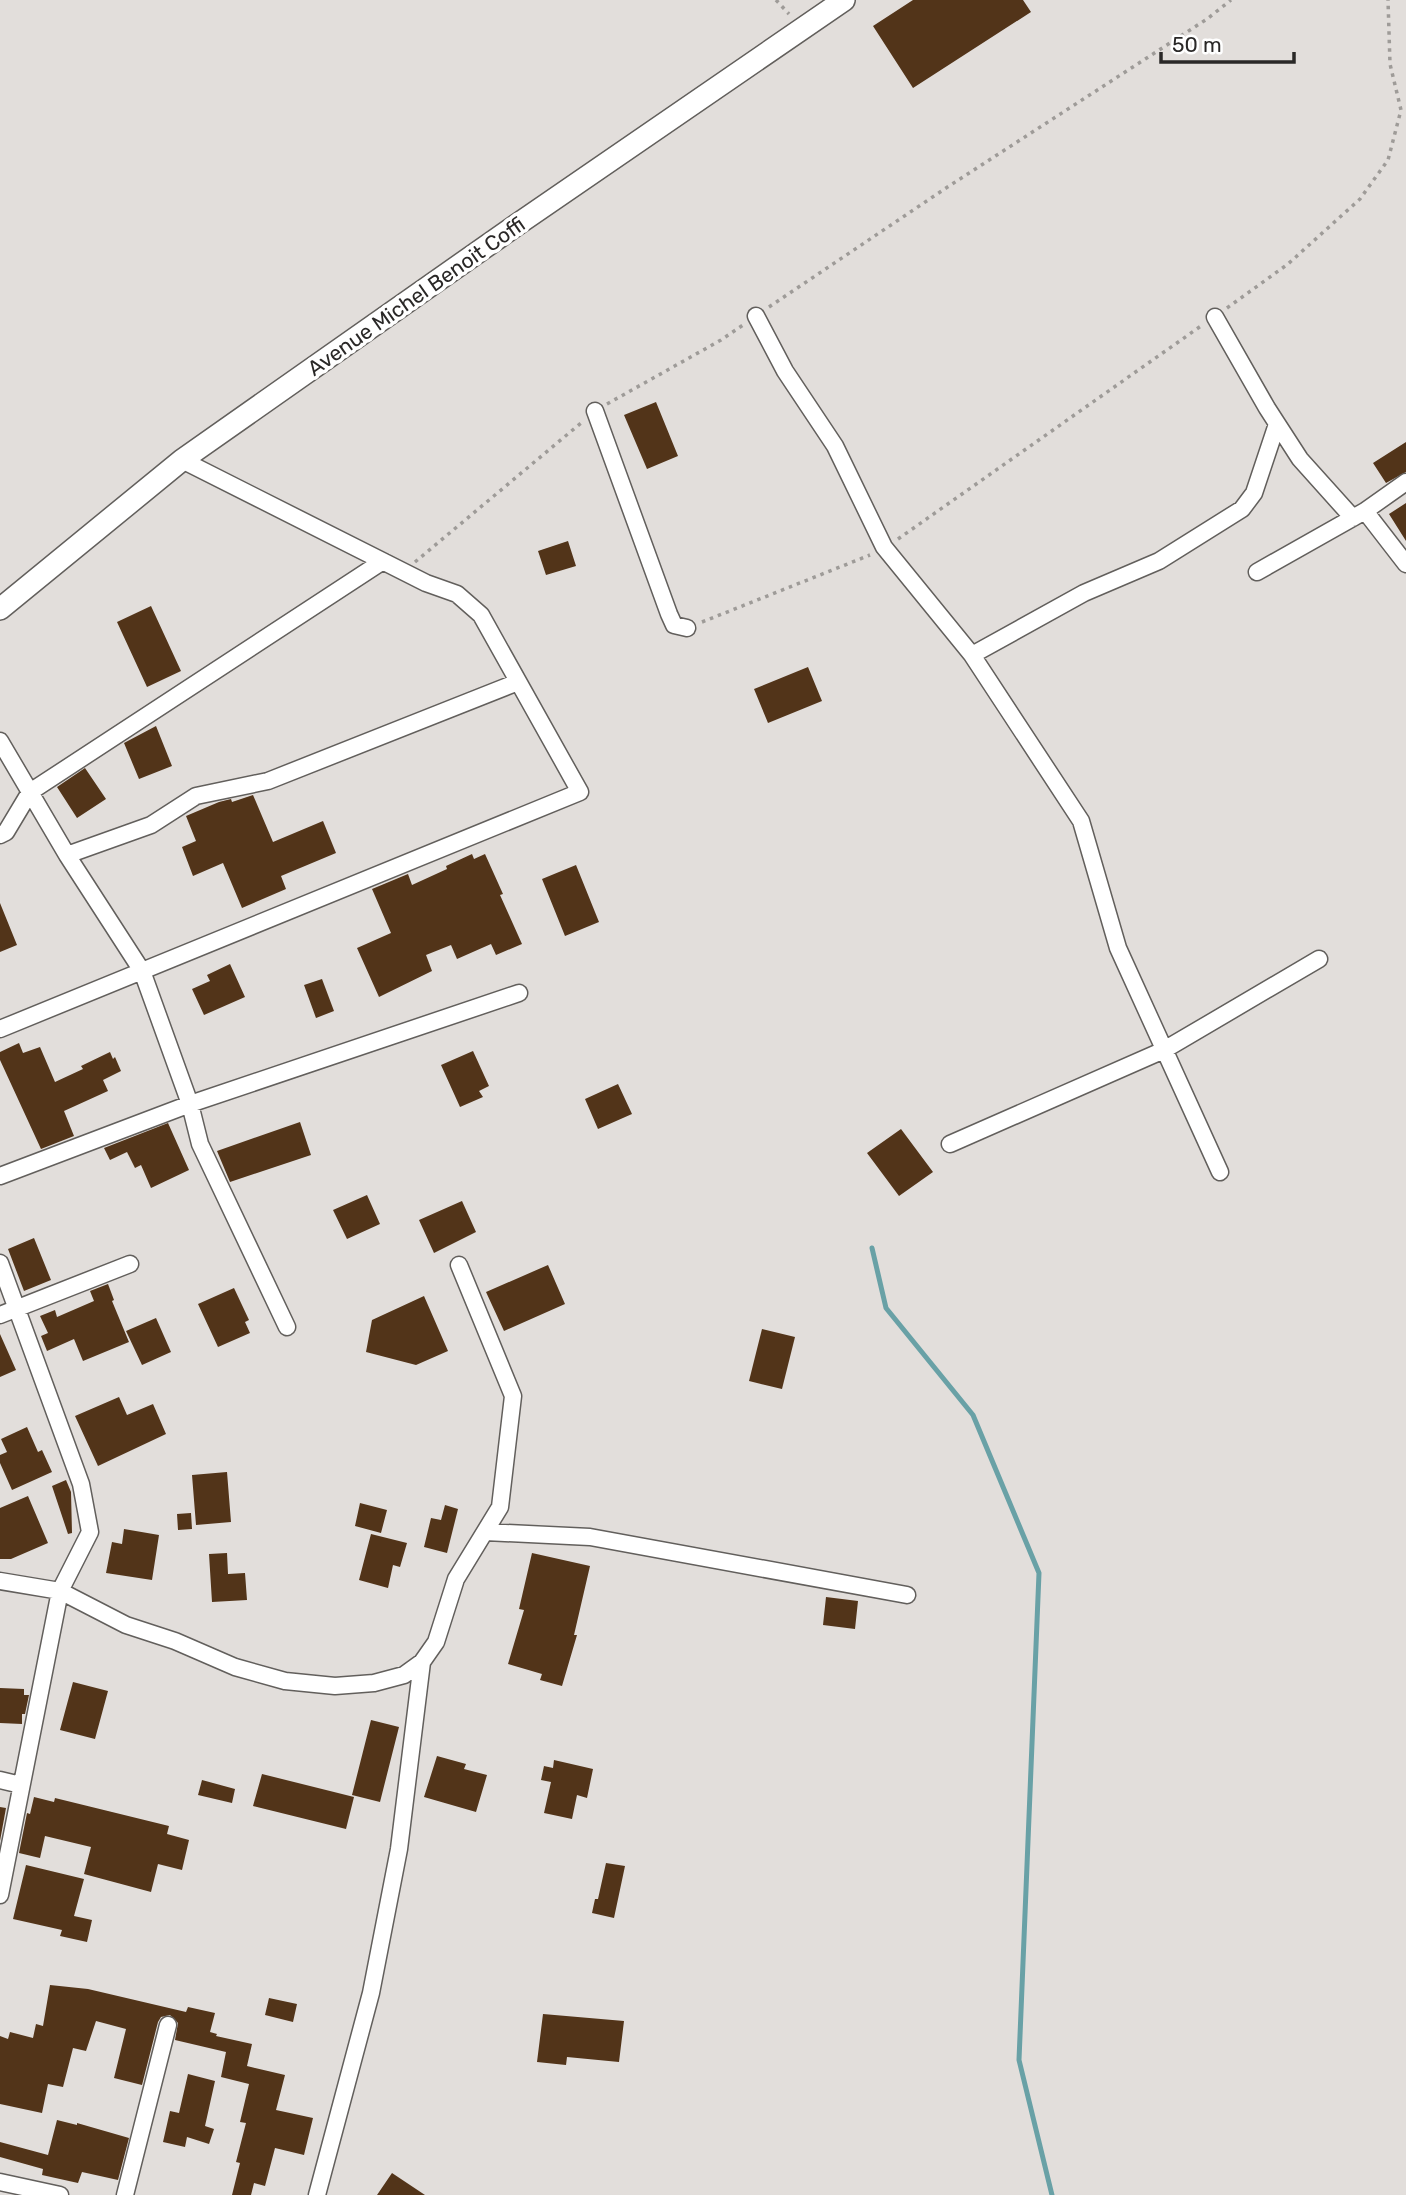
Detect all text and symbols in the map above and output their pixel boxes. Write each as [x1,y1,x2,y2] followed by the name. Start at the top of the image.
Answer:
[1161,21,1294,65] scale bar
[1172,32,1222,57] text: 50 m
[302,211,530,381] street label: Avenue Michel Benoit Coffi

